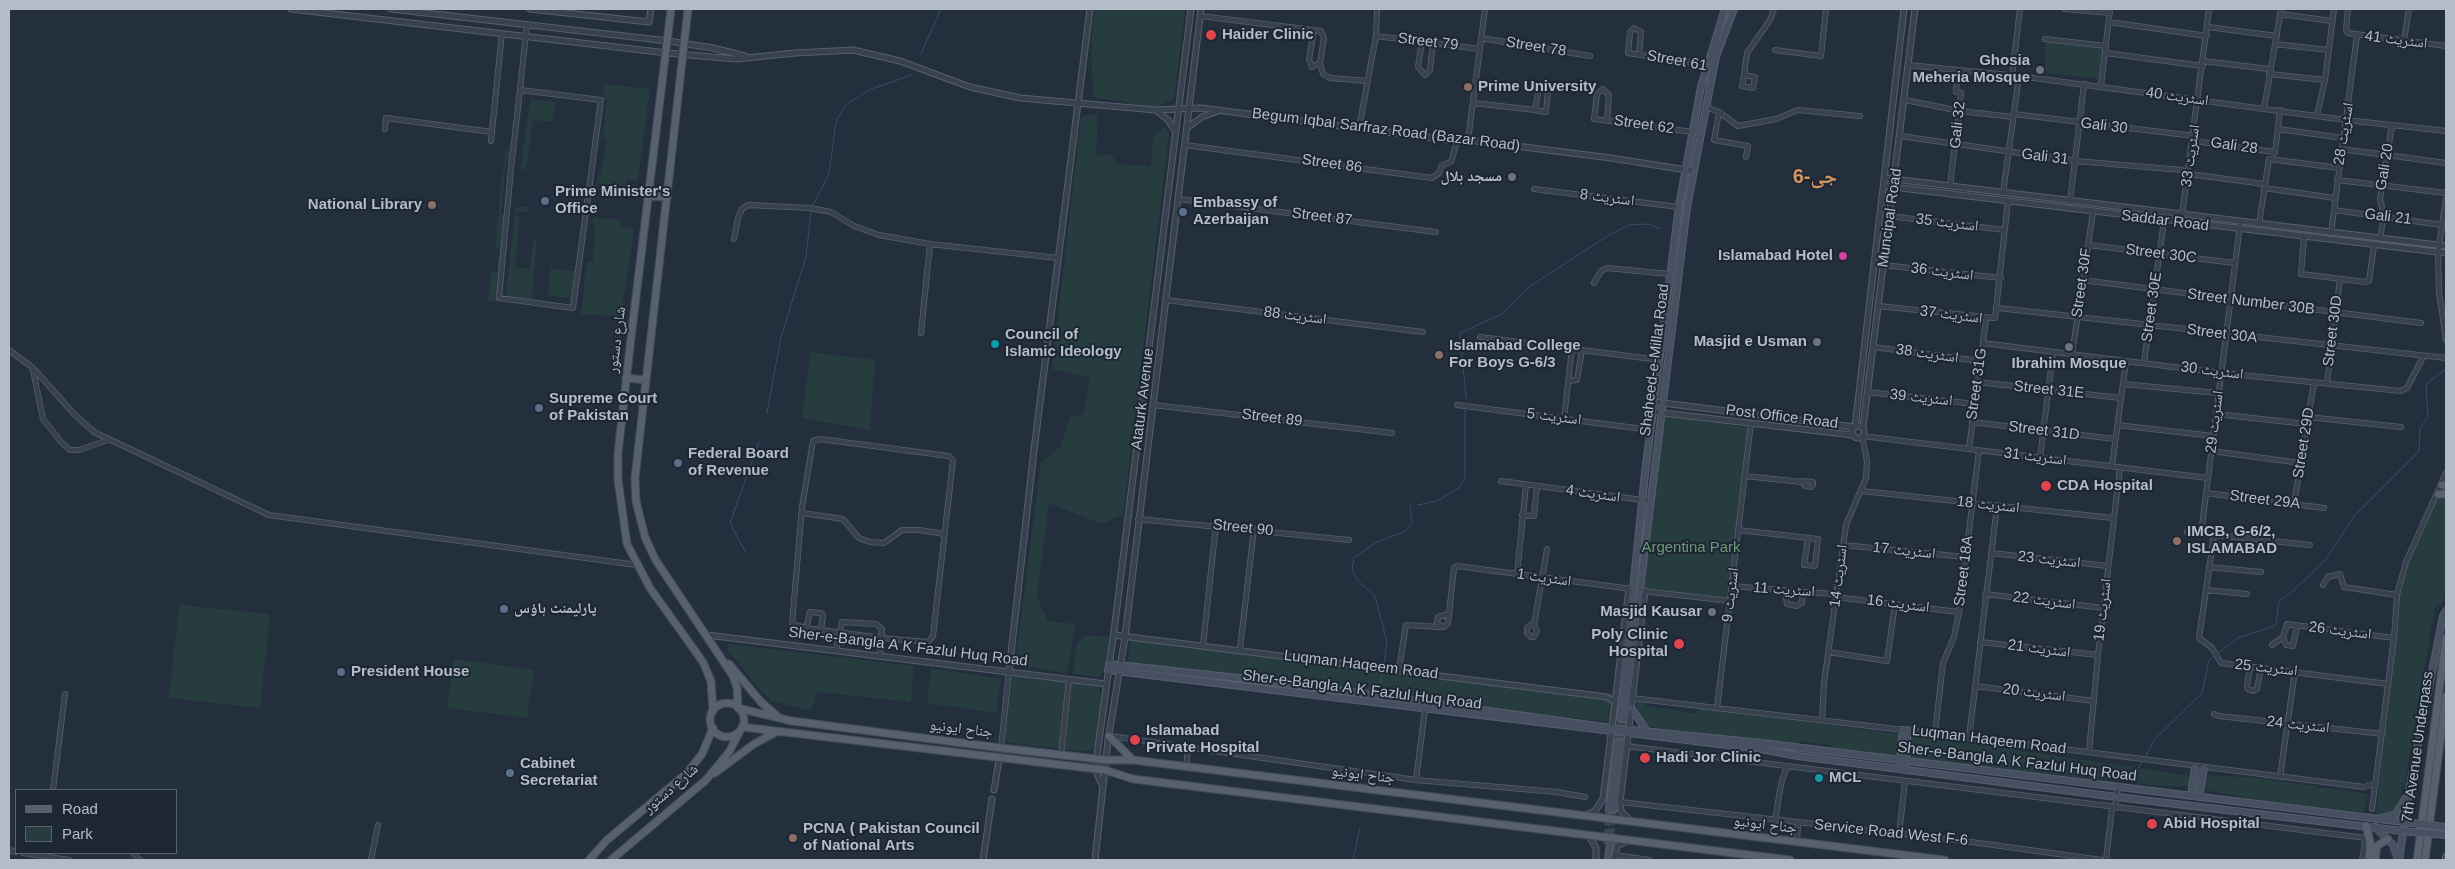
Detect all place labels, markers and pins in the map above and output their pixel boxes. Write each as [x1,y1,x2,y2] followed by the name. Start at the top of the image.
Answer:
[1222,26,1314,44] place label: Haider Clinic
[1204,28,1218,42] marker: Haider Clinic
[1912,52,2030,87] place label: Ghosia Meheria Mosque
[2034,64,2046,76] marker: Ghosia Meheria Mosque
[1478,78,1596,96] place label: Prime University
[1462,81,1474,93] marker: Prime University
[1440,168,1502,186] place label: مسجد بلال
[1506,171,1518,183] marker: مسجد بلال
[555,183,670,218] place label: Prime Minister's Office
[1193,194,1277,229] place label: Embassy of Azerbaijan
[539,195,551,207] marker: Prime Minister's Office
[308,196,422,214] place label: National Library
[426,199,438,211] marker: National Library
[1177,206,1189,218] marker: Embassy of Azerbaijan
[1718,247,1833,265] place label: Islamabad Hotel
[1837,250,1849,262] marker: Islamabad Hotel
[1005,326,1122,361] place label: Council of Islamic Ideology
[1694,333,1807,351] place label: Masjid e Usman
[1811,336,1823,348] marker: Masjid e Usman
[1449,337,1581,372] place label: Islamabad College For Boys G-6/3
[989,338,1001,350] marker: Council of Islamic Ideology
[2063,341,2075,353] marker: Ibrahim Mosque
[1433,349,1445,361] marker: Islamabad College For Boys G-6/3
[2011,355,2127,373] place label: Ibrahim Mosque
[549,390,657,425] place label: Supreme Court of Pakistan
[533,402,545,414] marker: Supreme Court of Pakistan
[688,445,789,480] place label: Federal Board of Revenue
[672,457,684,469] marker: Federal Board of Revenue
[2057,477,2153,495] place label: CDA Hospital
[2039,479,2053,493] marker: CDA Hospital
[2187,523,2277,558] place label: IMCB, G-6/2, ISLAMABAD
[2171,535,2183,547] marker: IMCB, G-6/2, ISLAMABAD
[514,600,597,618] place label: پارلیمنٹ ہاؤس
[498,603,510,615] marker: پارلیمنٹ ہاؤس
[1600,603,1702,621] place label: Masjid Kausar
[1706,606,1718,618] marker: Masjid Kausar
[1591,626,1668,661] place label: Poly Clinic Hospital
[1672,637,1686,651] marker: Poly Clinic Hospital
[351,663,469,681] place label: President House
[335,666,347,678] marker: President House
[1146,722,1259,757] place label: Islamabad Private Hospital
[1128,733,1142,747] marker: Islamabad Private Hospital
[1656,749,1761,767] place label: Hadi Jor Clinic
[1638,751,1652,765] marker: Hadi Jor Clinic
[520,755,598,790] place label: Cabinet Secretariat
[504,767,516,779] marker: Cabinet Secretariat
[1829,769,1861,787] place label: MCL
[1813,772,1825,784] marker: MCL
[2163,815,2260,833] place label: Abid Hospital
[2145,817,2159,831] marker: Abid Hospital
[803,820,980,855] place label: PCNA ( Pakistan Council of National Arts
[787,832,799,844] marker: PCNA ( Pakistan Council of National Arts

